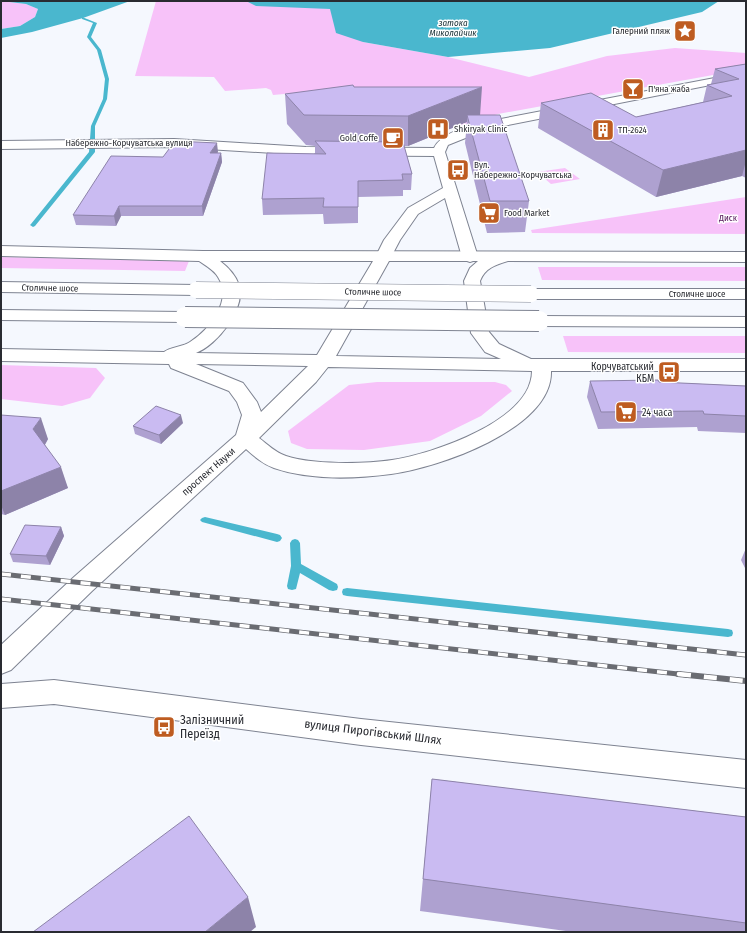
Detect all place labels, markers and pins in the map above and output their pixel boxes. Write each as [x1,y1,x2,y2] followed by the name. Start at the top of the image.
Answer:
[672,18,698,44] place icon: Галерний пляж
[612,26,670,36] place label: Галерний пляж
[620,76,646,102] bar icon: П'яна жаба
[648,84,690,94] place label: П'яна жаба
[425,116,451,142] hospital icon: Shkiryak Clinic
[590,117,616,143] building icon: ТП-2624
[454,124,508,134] place label: Shkiryak Clinic
[380,125,406,151] cafe icon: Gold Coffe
[618,125,647,135] place label: ТП-2624
[340,133,379,143] place label: Gold Coffe
[445,157,471,183] bus stop icon: Вул. Набережно-Корчуватська
[474,160,573,180] place label: Вул. Набережно-Корчуватська
[476,200,502,226] supermarket icon: Food Market
[504,208,550,218] place label: Food Market
[656,359,682,385] bus stop icon: Корчуватський КБМ
[591,361,654,385] place label: Корчуватський КБМ
[613,399,639,425] supermarket icon: 24 часа
[642,407,672,419] place label: 24 часа
[180,713,244,741] place label: Залізничний Переїзд
[151,714,177,740] bus stop icon: Залізничний Переїзд

